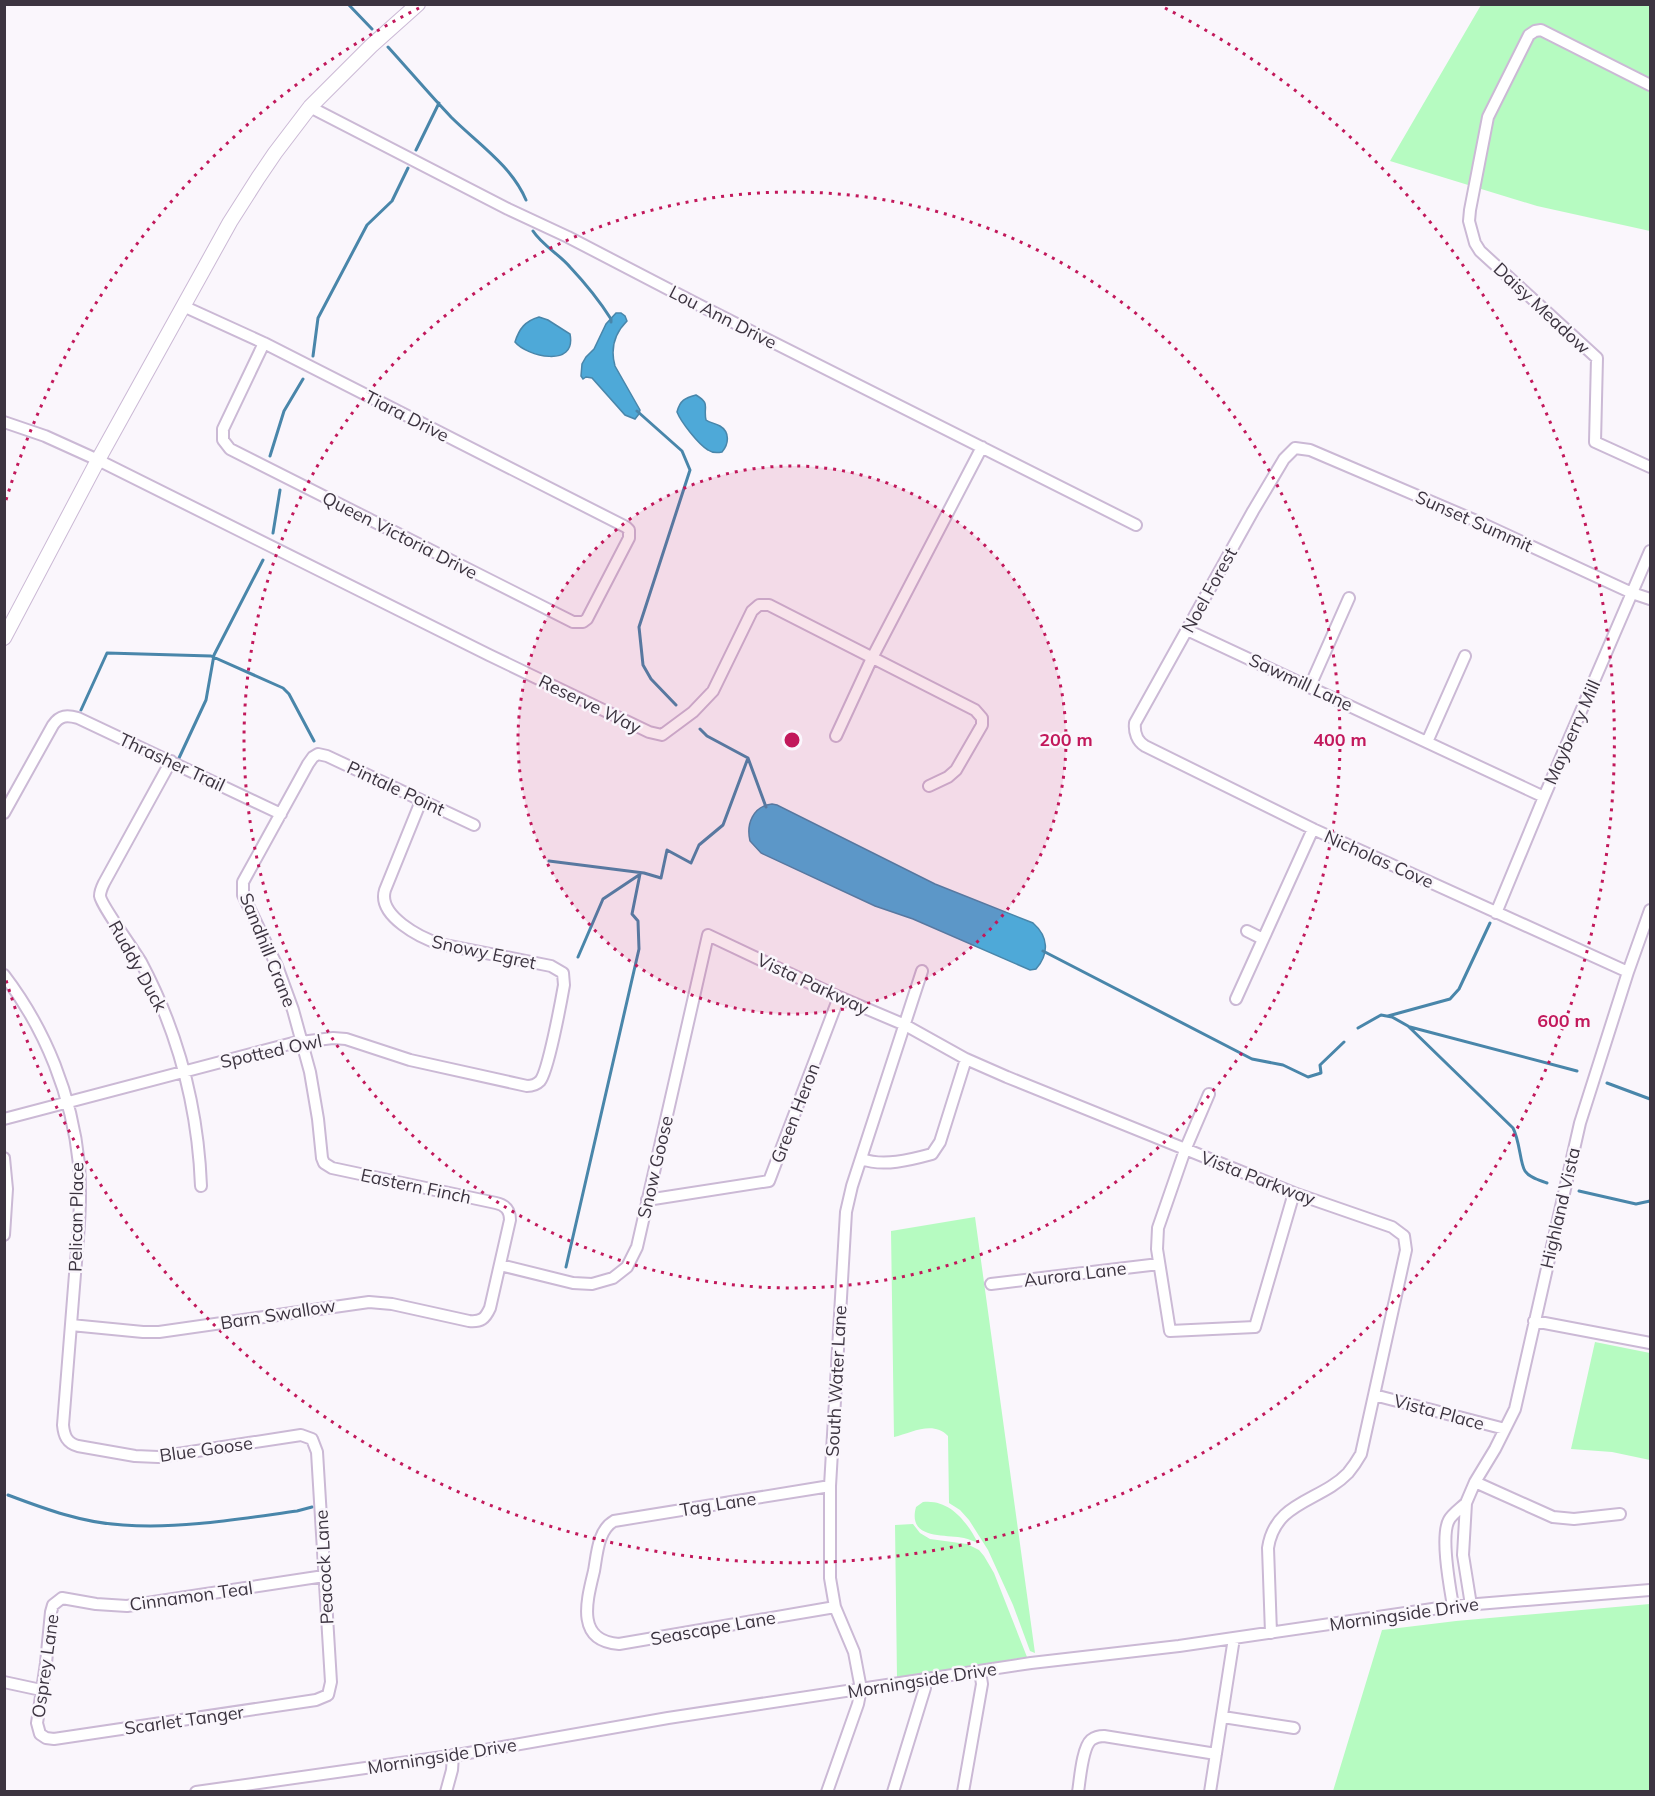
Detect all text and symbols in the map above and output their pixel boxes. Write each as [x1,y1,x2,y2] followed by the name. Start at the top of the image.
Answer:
[1489,257,1596,359] street label: Daisy Meadow
[665,280,781,354] street label: Lou Ann Drive
[361,385,453,447] street label: Tiara Drive
[1412,485,1536,557] street label: Sunset Summit
[319,486,481,584] street label: Queen Victoria Drive
[1176,543,1242,637] street label: Noel Forest
[1245,648,1357,716] street label: Sawmill Lane
[535,669,645,739] street label: Reserve Way
[1539,676,1605,788] street label: Mayberry Mill
[115,727,229,797] street label: Thrasher Trail
[1039,728,1093,751] text: 200 m
[1313,728,1367,751] text: 400 m
[782,730,802,750] centre of rings
[343,755,449,821] street label: Pintale Point
[1321,825,1437,893] street label: Nicholas Cove
[235,889,301,1011] street label: Sandhill Crane
[104,916,173,1016] street label: Ruddy Duck
[430,930,538,974] street label: Snowy Egret
[753,948,873,1020] street label: Vista Parkway
[1537,1009,1591,1032] text: 600 m
[218,1029,324,1073] street label: Spotted Owl
[765,1060,825,1166] street label: Green Heron
[632,1113,678,1221] street label: Snow Goose
[1535,1145,1585,1271] street label: Highland Vista
[1197,1146,1319,1211] street label: Vista Parkway
[64,1162,88,1272] street label: Pelican Place
[359,1163,473,1209] street label: Eastern Finch
[1022,1256,1128,1292] street label: Aurora Lane
[219,1293,338,1334] street label: Barn Swallow
[821,1305,851,1457] street label: South Water Lane
[1391,1389,1487,1435] street label: Vista Place
[158,1431,254,1467] street label: Blue Goose
[678,1487,758,1521] street label: Tag Lane
[310,1509,338,1625] street label: Peacock Lane
[128,1576,254,1616] street label: Cinnamon Teal
[1328,1592,1480,1636] street label: Morningside Drive
[649,1606,777,1650] street label: Seascape Lane
[26,1612,64,1720] street label: Osprey Lane
[846,1657,998,1703] street label: Morningside Drive
[123,1700,246,1740] street label: Scarlet Tanger
[366,1733,518,1779] street label: Morningside Drive

